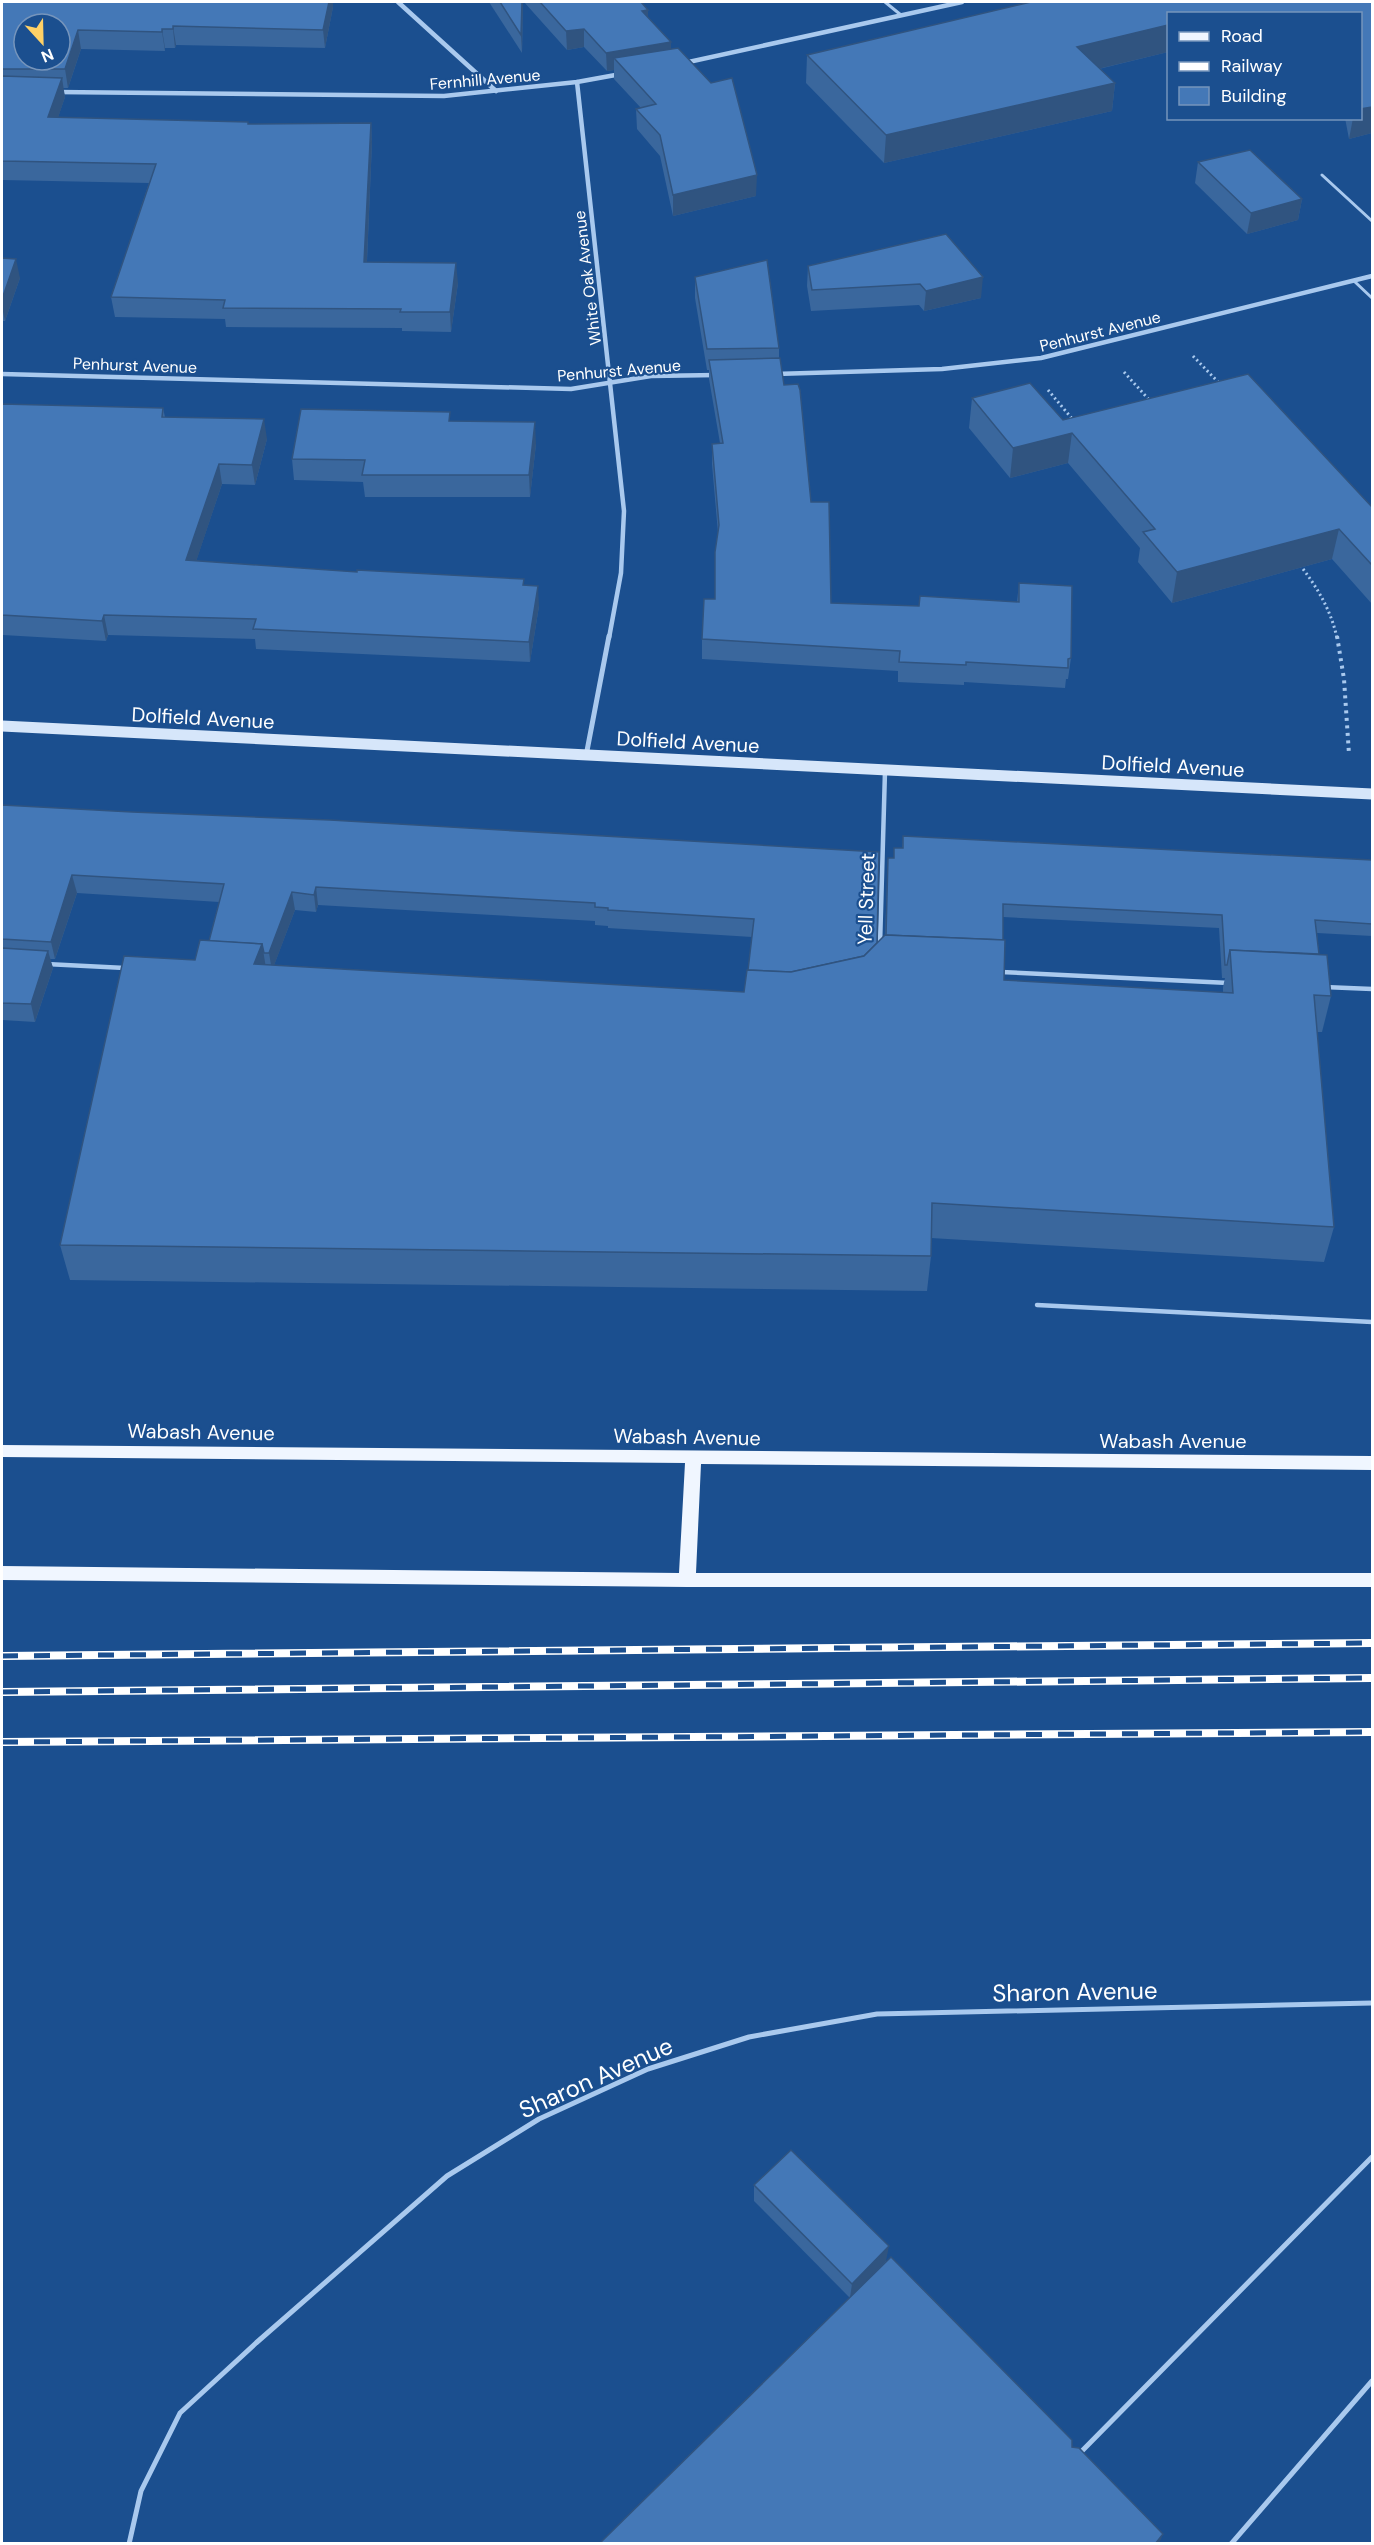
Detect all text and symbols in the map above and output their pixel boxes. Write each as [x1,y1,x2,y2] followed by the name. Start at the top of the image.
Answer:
[12,12,72,72] north arrow
[1167,12,1362,120] legend
[1221,24,1263,48] text: Road
[38,44,57,67] text: N
[1221,54,1283,78] text: Railway
[429,64,541,95] street label: Fernhill Avenue
[1221,84,1286,108] text: Building
[569,209,606,347] street label: White Oak Avenue
[1037,306,1163,357] street label: Penhurst Avenue
[73,353,197,378] street label: Penhurst Avenue
[556,355,682,386] street label: Penhurst Avenue
[131,701,275,735] street label: Dolfield Avenue
[616,725,760,759] street label: Dolfield Avenue
[1101,749,1245,783] street label: Dolfield Avenue
[851,852,881,945] street label: Yell Street
[127,1418,275,1446] street label: Wabash Avenue
[613,1423,761,1451] street label: Wabash Avenue
[1099,1428,1247,1454] street label: Wabash Avenue
[992,1975,1158,2008] street label: Sharon Avenue
[514,2030,678,2125] street label: Sharon Avenue

